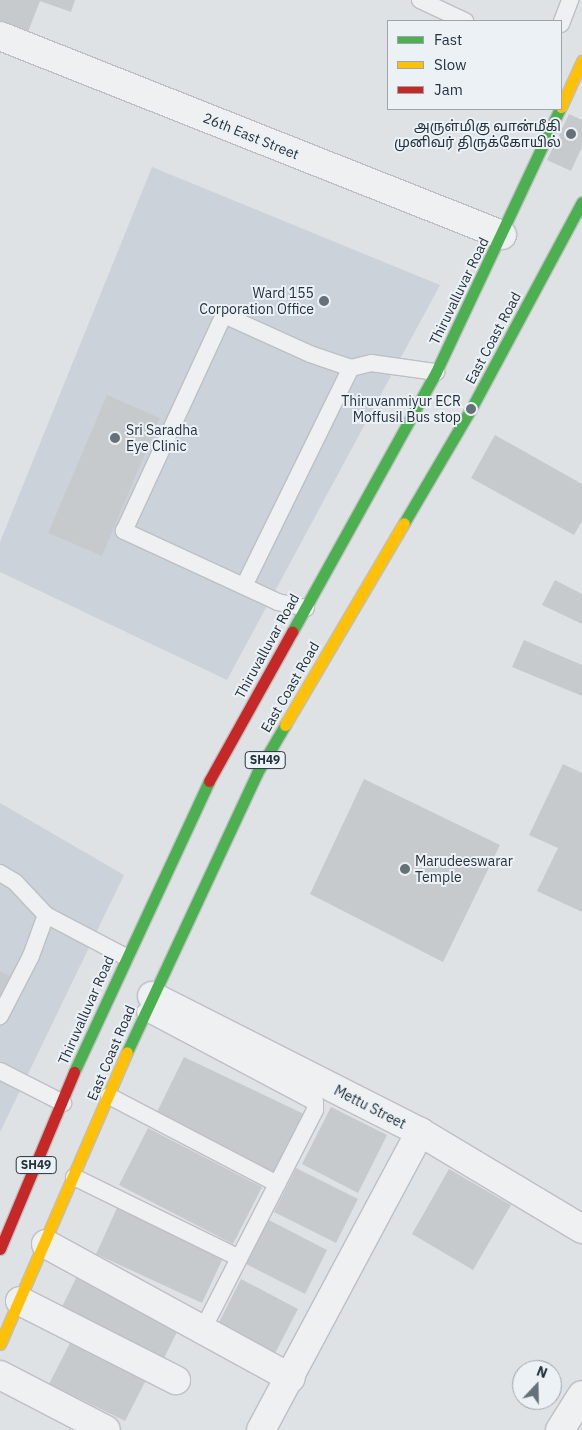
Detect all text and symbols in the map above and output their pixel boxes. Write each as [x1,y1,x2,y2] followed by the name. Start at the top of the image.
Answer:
[387,20,562,110] legend
[434,30,462,49] text: Fast
[434,55,467,74] text: Slow
[434,80,463,99] text: Jam
[201,109,301,163] street label: 26th East Street
[394,118,561,150] place label: அருள்மிகு வான்மீகி முனிவர் திருக்கோயில்
[565,128,577,140] marker: அருள்மிகு வான்மீகி முனிவர் திருக்கோயில்
[426,235,492,347] street label: Thiruvalluvar Road
[199,285,314,318] place label: Ward 155 Corporation Office
[462,289,524,387] street label: East Coast Road
[318,295,330,307] marker: Ward 155 Corporation Office
[341,393,461,426] place label: Thiruvanmiyur ECR Moffusil Bus stop
[465,403,477,415] marker: Thiruvanmiyur ECR Moffusil Bus stop
[126,422,198,454] place label: Sri Saradha Eye Clinic
[108,431,122,445] marker: Sri Saradha Eye Clinic
[231,591,303,701] street label: Thiruvalluvar Road
[257,639,323,735] street label: East Coast Road
[244,750,286,770] road number: SH49
[415,853,513,886] place label: Marudeeswarar Temple
[399,863,411,875] marker: Marudeeswarar Temple
[55,953,117,1067] street label: Thiruvalluvar Road
[83,1003,139,1103] street label: East Coast Road
[331,1082,409,1132] street label: Mettu Street
[15,1156,57,1174] road number: SH49
[512,1360,562,1410] north arrow
[534,1362,550,1382] text: N

